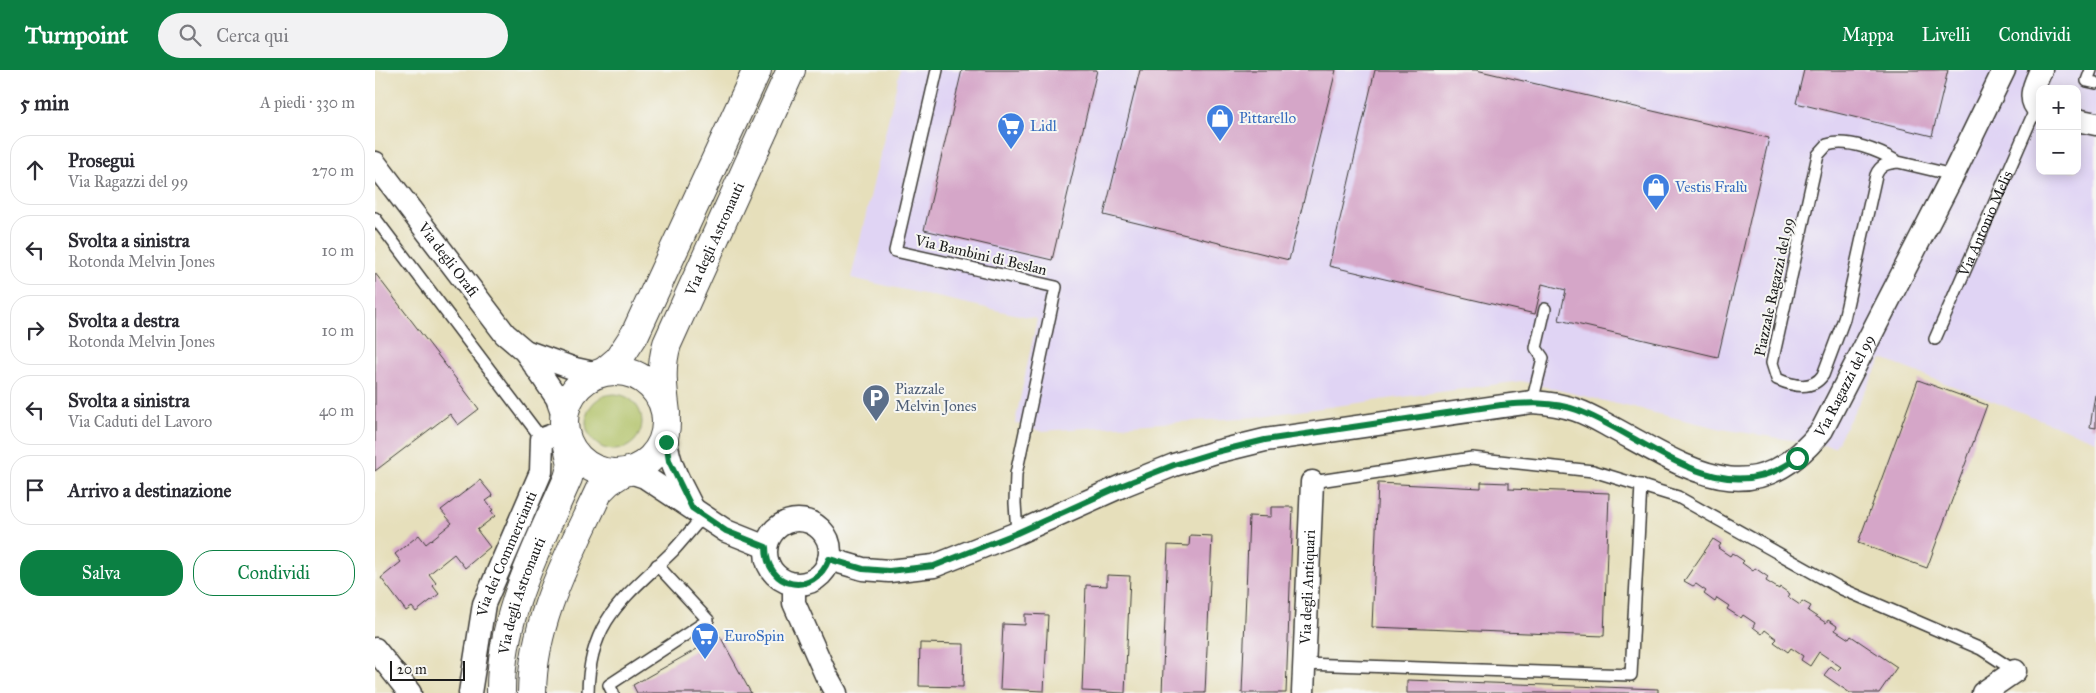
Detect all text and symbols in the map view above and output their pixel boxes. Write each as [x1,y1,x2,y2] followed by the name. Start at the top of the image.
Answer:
[158,13,508,58] search box
[25,20,128,50] text: Turnpoint
[176,21,204,49] icon: search
[216,24,289,47] text: Cerca qui
[1842,24,1894,46] text: Mappa
[1922,24,1970,46] text: Livelli
[1998,24,2071,46] text: Condividi
[2036,85,2081,175] map controls
[2036,85,2081,130] button: +
[20,90,69,116] text: 5 min
[260,93,355,112] text: A piedi · 330 m
[1205,103,1235,142] shop icon: Pittarello
[1239,109,1296,127] place label: Pittarello
[996,111,1026,150] supermarket icon: Lidl
[1030,117,1058,135] place label: Lidl
[2036,130,2081,175] button: −
[68,149,135,172] text: Prosegui
[21,156,49,184] icon: ahead
[312,161,354,180] text: 270 m
[1954,168,2016,280] street label: Via Antonio Melis
[68,172,188,191] text: Via Ragazzi del 99
[1641,172,1671,211] shop icon: Vestis Fralù
[1674,178,1748,196] place label: Vestis Fralù
[681,179,748,299] street label: Via degli Astronauti
[1751,216,1797,358] street label: Piazzale Ragazzi del 99
[414,218,482,300] street label: Via degli Orafi
[68,229,190,252] text: Svolta a sinistra
[912,231,1049,279] street label: Via Bambini di Beslan
[21,236,49,264] icon: left
[322,241,354,260] text: 10 m
[68,252,215,271] text: Rotonda Melvin Jones
[68,309,180,332] text: Svolta a destra
[21,316,49,344] icon: right
[322,321,354,340] text: 10 m
[68,332,215,351] text: Rotonda Melvin Jones
[1810,332,1878,442] street label: Via Ragazzi del 99
[895,380,976,416] place label: Piazzale Melvin Jones
[861,383,891,422] parking icon: Piazzale Melvin Jones
[68,389,190,412] text: Svolta a sinistra
[21,396,49,424] icon: left
[319,401,354,420] text: 40 m
[68,412,212,431] text: Via Caduti del Lavoro
[655,431,678,454] route end
[1786,447,1809,470] route start
[21,476,49,504] icon: arrive
[68,479,231,502] text: Arrivo a destinazione
[473,488,541,619] street label: Via dei Commercianti
[1296,529,1319,646] street label: Via degli Antiquari
[495,535,549,657] street label: Via degli Astronauti
[20,550,183,596] button: Salva
[193,550,355,596] button: Condividi
[690,621,720,660] supermarket icon: EuroSpin
[724,627,784,645] place label: EuroSpin
[390,658,465,681] scale bar
[397,661,427,678] text: 20 m

